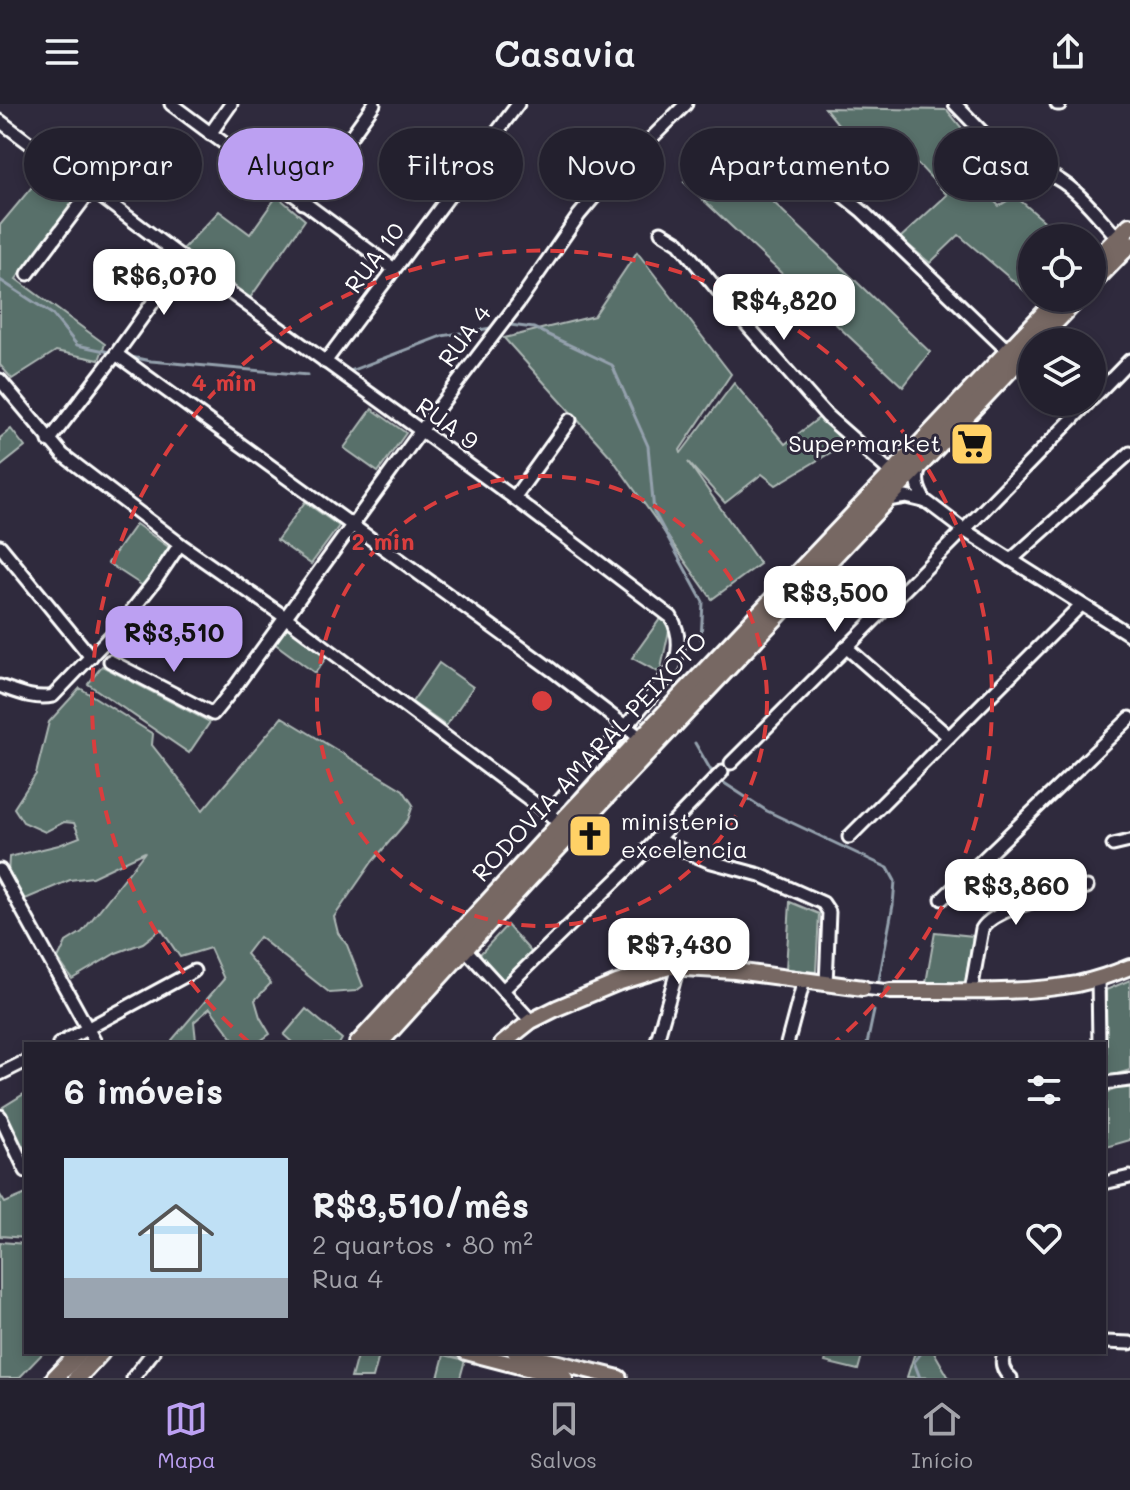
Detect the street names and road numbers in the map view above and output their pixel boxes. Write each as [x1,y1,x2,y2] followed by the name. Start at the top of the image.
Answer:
[337,215,411,299] street label: RUA 10
[430,298,497,372] street label: RUA 4
[411,390,485,456] street label: RUA 9
[465,624,713,888] street label: RODOVIA AMARAL PEIXOTO

